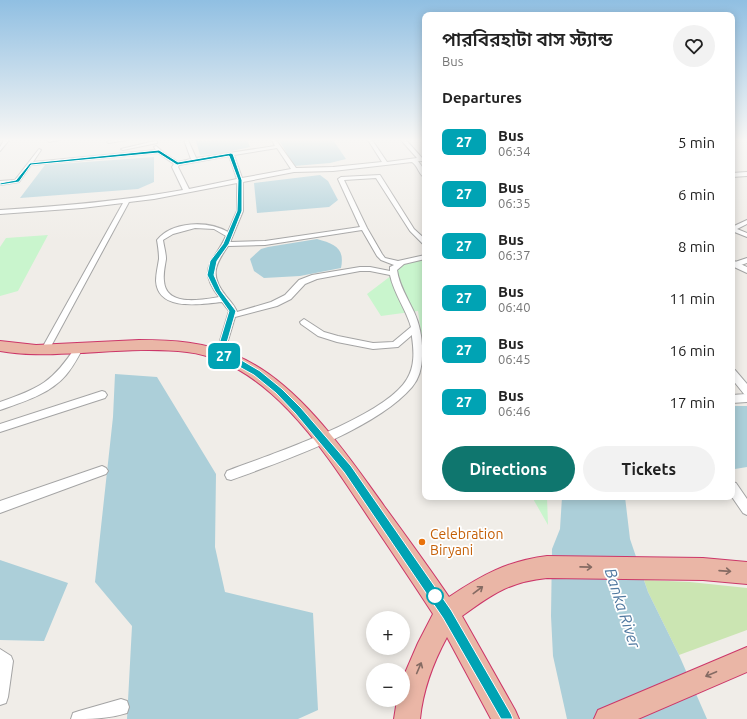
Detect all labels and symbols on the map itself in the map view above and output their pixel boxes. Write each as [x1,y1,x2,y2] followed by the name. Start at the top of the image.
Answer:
[206,343,242,369] line badge: 27
[430,526,503,558] place label: Celebration Biryani
[417,537,427,547] marker: Celebration Biryani
[579,563,592,571] one-way arrow
[602,566,645,651] water label: Banka River
[718,567,731,574] one-way arrow
[473,586,484,595] one-way arrow
[426,587,444,605] unlabelled marker
[416,662,423,674] one-way arrow
[706,671,718,678] one-way arrow

